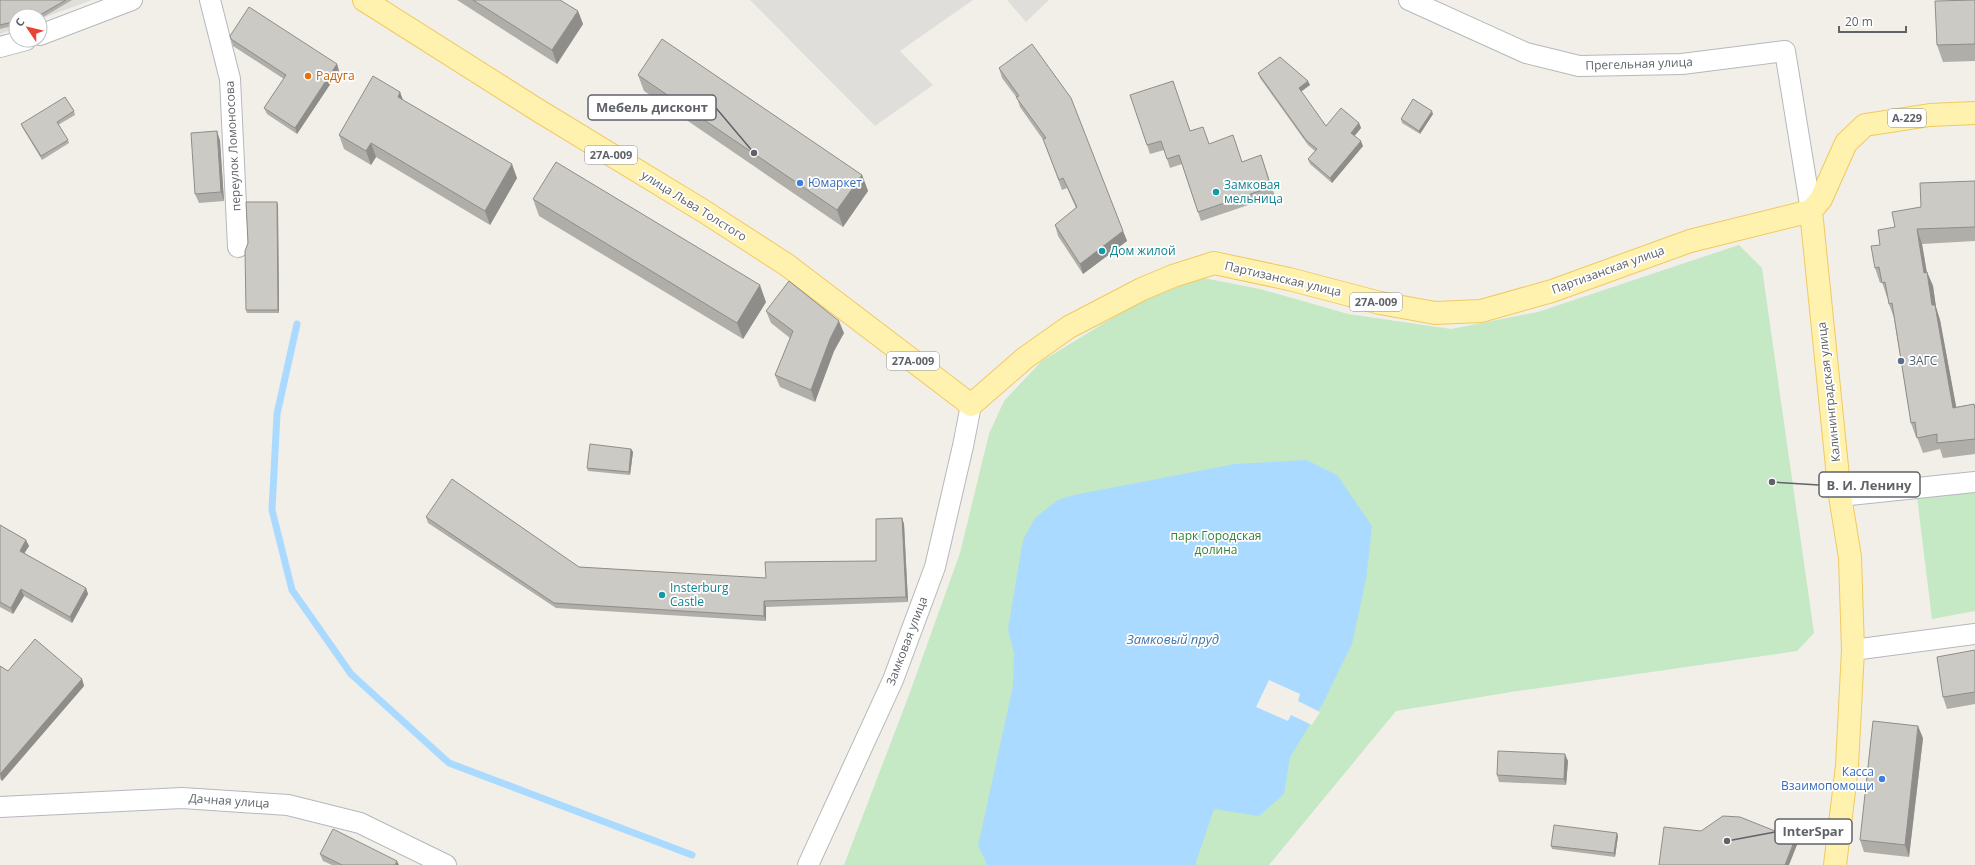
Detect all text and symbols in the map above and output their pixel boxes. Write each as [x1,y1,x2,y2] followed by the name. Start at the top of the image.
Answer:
[8,8,48,48] north arrow
[1839,8,1906,34] scale bar
[1845,13,1873,30] text: 20 m
[11,15,28,29] text: С
[1585,53,1693,74] street label: Прегельная улица
[316,67,355,84] place label: Радуга
[303,71,313,81] marker: Радуга
[221,80,244,212] street label: переулок Ломоносова
[588,95,716,120] callout: Мебель дисконт
[596,98,708,116] text: Мебель дисконт
[1888,109,1926,127] road number: А-229
[585,146,637,164] road number: 27А-009
[638,166,750,245] street label: улица Льва Толстого
[808,174,862,191] place label: Юмаркет
[1224,176,1283,207] place label: Замковая мельница
[795,178,805,188] marker: Юмаркет
[1211,187,1221,197] marker: Замковая мельница
[1549,241,1667,298] street label: Партизанская улица
[1110,242,1176,259] place label: Дом жилой
[1097,246,1107,256] marker: Дом жилой
[1223,257,1343,300] street label: Партизанская улица
[1350,293,1402,311] road number: 27А-009
[1813,321,1844,463] street label: Калининградская улица
[887,352,939,370] road number: 27А-009
[1909,352,1938,369] place label: ЗАГС
[1896,356,1906,366] marker: ЗАГС
[1819,472,1920,497] callout: В. И. Ленину
[1827,476,1912,494] text: В. И. Ленину
[1171,527,1261,558] park label: парк Городская долина
[670,579,729,610] place label: Insterburg Castle
[657,590,667,600] marker: Insterburg Castle
[882,594,931,688] street label: Замковая улица
[1126,630,1219,648] water label: Замковый пруд
[1781,763,1874,794] place label: Касса Взаимопомощи
[1877,774,1887,784] marker: Касса Взаимопомощи
[188,789,270,812] street label: Дачная улица
[1775,819,1852,844] callout: InterSpar
[1782,822,1844,840] text: InterSpar

